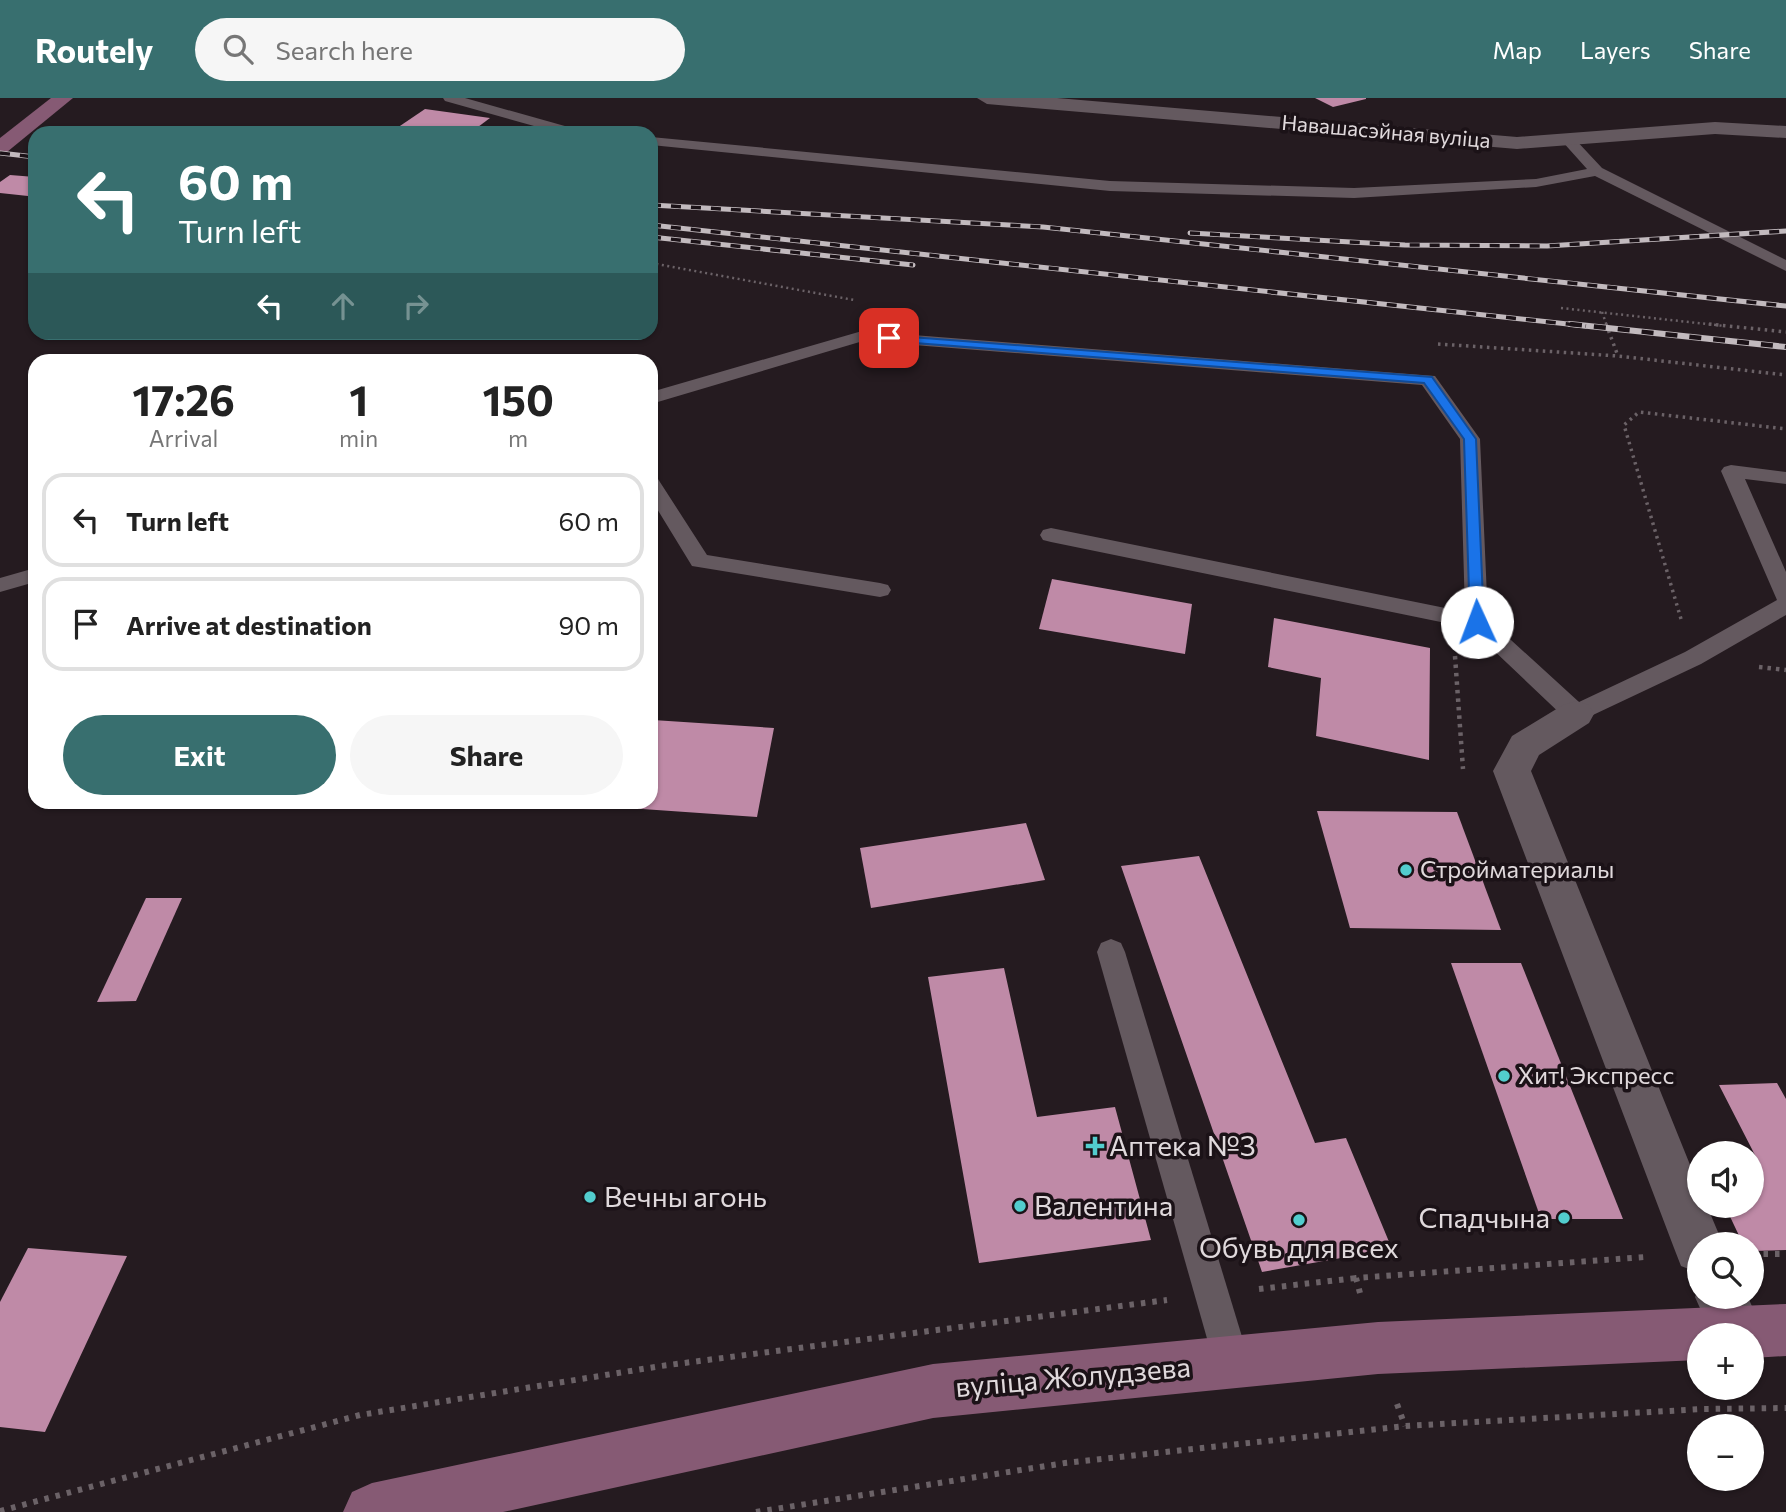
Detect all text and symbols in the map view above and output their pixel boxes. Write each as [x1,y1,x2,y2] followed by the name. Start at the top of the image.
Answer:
[195,18,685,81] search box
[35,29,153,70] text: Routely
[219,30,257,68] icon: search
[275,34,413,65] text: Search here
[1493,35,1542,64] text: Map
[1580,35,1651,64] text: Layers
[1689,35,1751,64] text: Share
[1281,109,1492,152] street label: Навашасэйная вуліца
[178,150,293,210] text: 60 m
[63,154,154,245] icon: left
[178,210,302,250] text: Turn left
[251,287,289,325] icon: left
[324,287,362,325] icon: ahead
[397,287,435,325] icon: right
[859,308,919,368] pin
[870,319,908,357] icon: arrive
[132,373,235,425] text: 17:26
[349,373,368,425] text: 1
[482,373,554,425] text: 150
[149,424,218,452] text: Arrival
[339,424,378,452] text: min
[508,424,528,452] text: m
[67,501,105,539] icon: left
[126,505,229,536] text: Turn left
[559,505,619,536] text: 60 m
[1440,585,1514,659] position arrow
[67,605,105,643] icon: arrive
[126,609,372,640] text: Arrive at destination
[559,609,619,640] text: 90 m
[63,715,336,795] button: Exit
[350,715,623,795] button: Share
[1420,854,1614,883] place label: Стройматериалы
[1398,862,1414,878] marker: Стройматериалы
[1518,1060,1674,1089] place label: Хит! Экспресс
[1496,1068,1512,1084] marker: Хит! Экспресс
[1109,1128,1256,1162] place label: Аптека №3
[1087,1138,1103,1154] marker: Аптека №3
[1687,1141,1764,1491] map controls
[1687,1141,1764,1218] button: sound
[604,1179,767,1213] place label: Вечны агонь
[1034,1188,1173,1222] place label: Валентина
[582,1189,598,1205] marker: Вечны агонь
[1012,1198,1028,1214] marker: Валентина
[1418,1200,1550,1234] place label: Спадчына
[1556,1210,1572,1226] marker: Спадчына
[1291,1212,1307,1228] marker: Обувь для всех
[1199,1230,1399,1264] place label: Обувь для всех
[1687,1232,1764,1309] button: search
[1687,1323,1764,1400] button: +
[954,1349,1192,1403] street label: вуліца Жолудзева
[1687,1414,1764,1491] button: −

